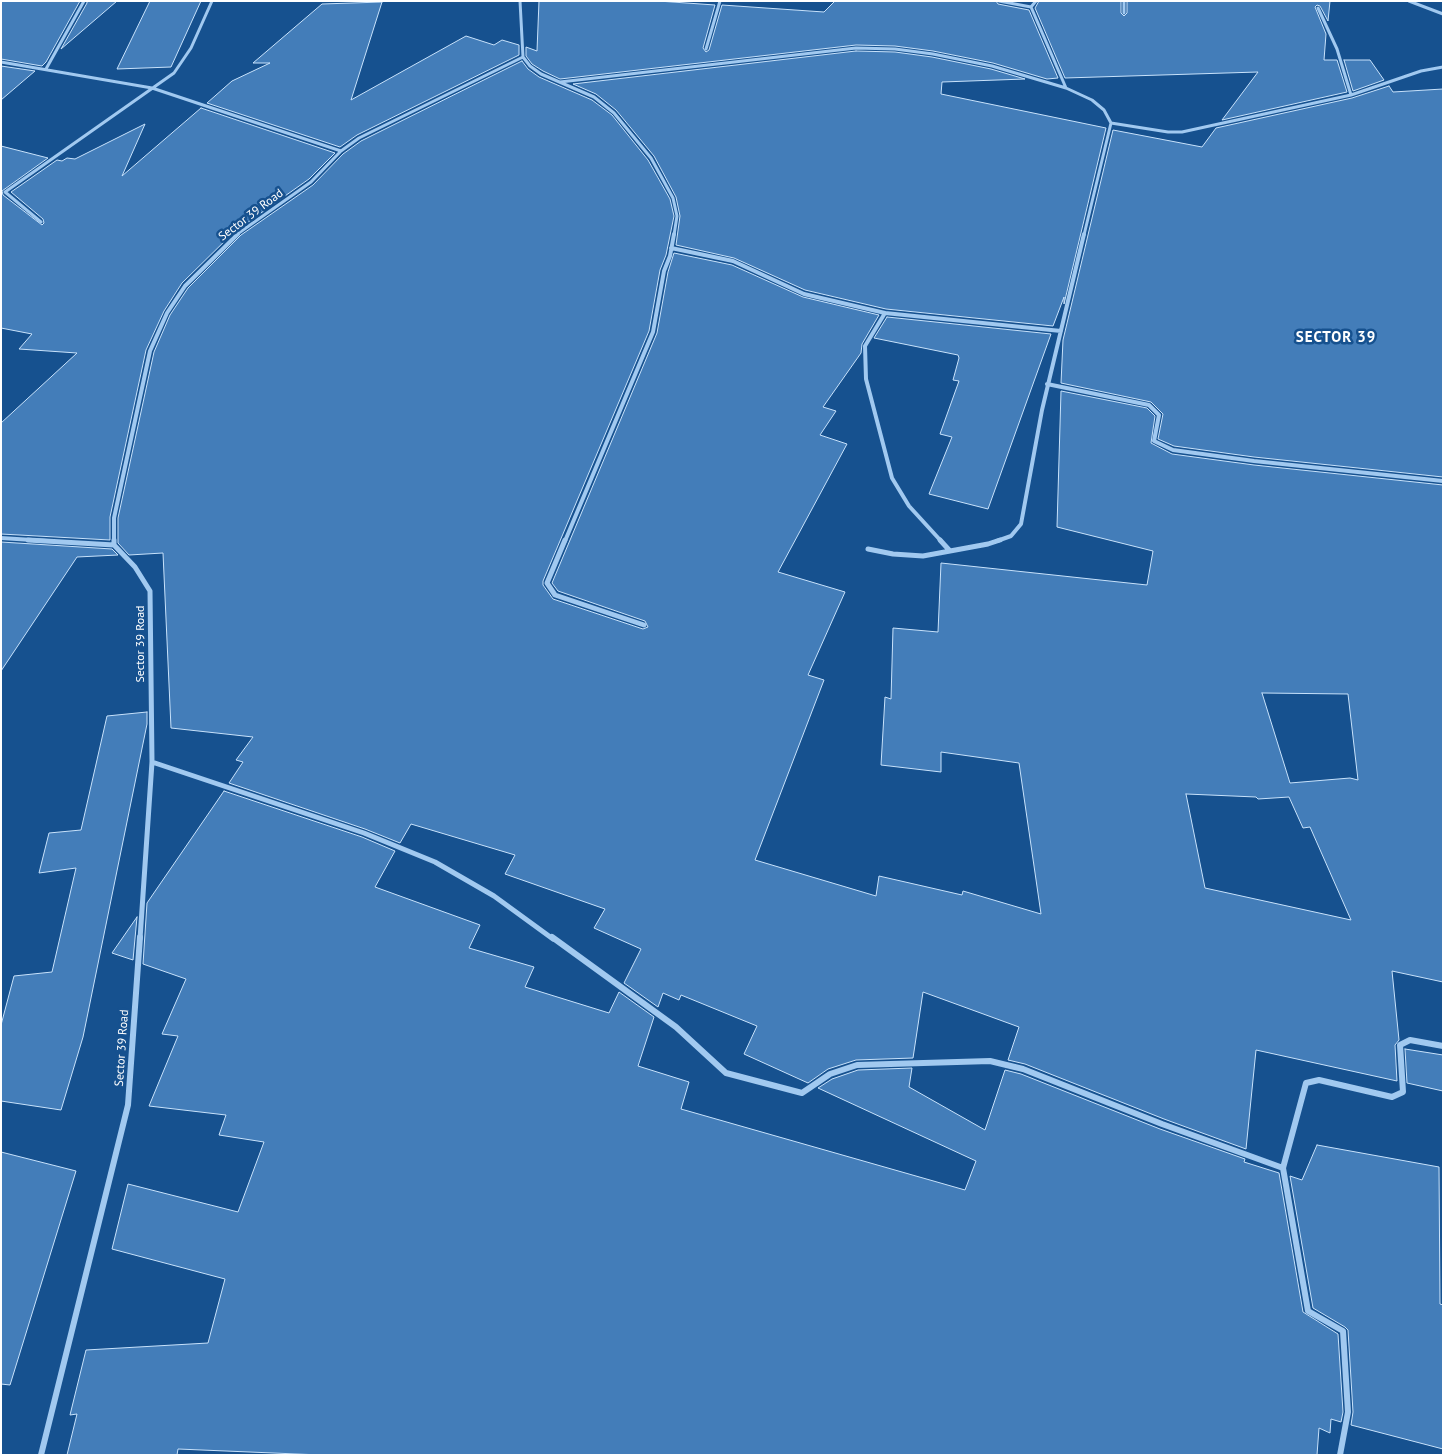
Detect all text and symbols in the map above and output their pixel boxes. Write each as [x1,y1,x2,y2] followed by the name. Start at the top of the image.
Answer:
[216,186,286,244] street label: Sector 39 Road
[1295,329,1377,347] district label: SECTOR 39
[134,605,148,683] street label: Sector 39 Road
[112,1009,132,1087] street label: Sector 39 Road

